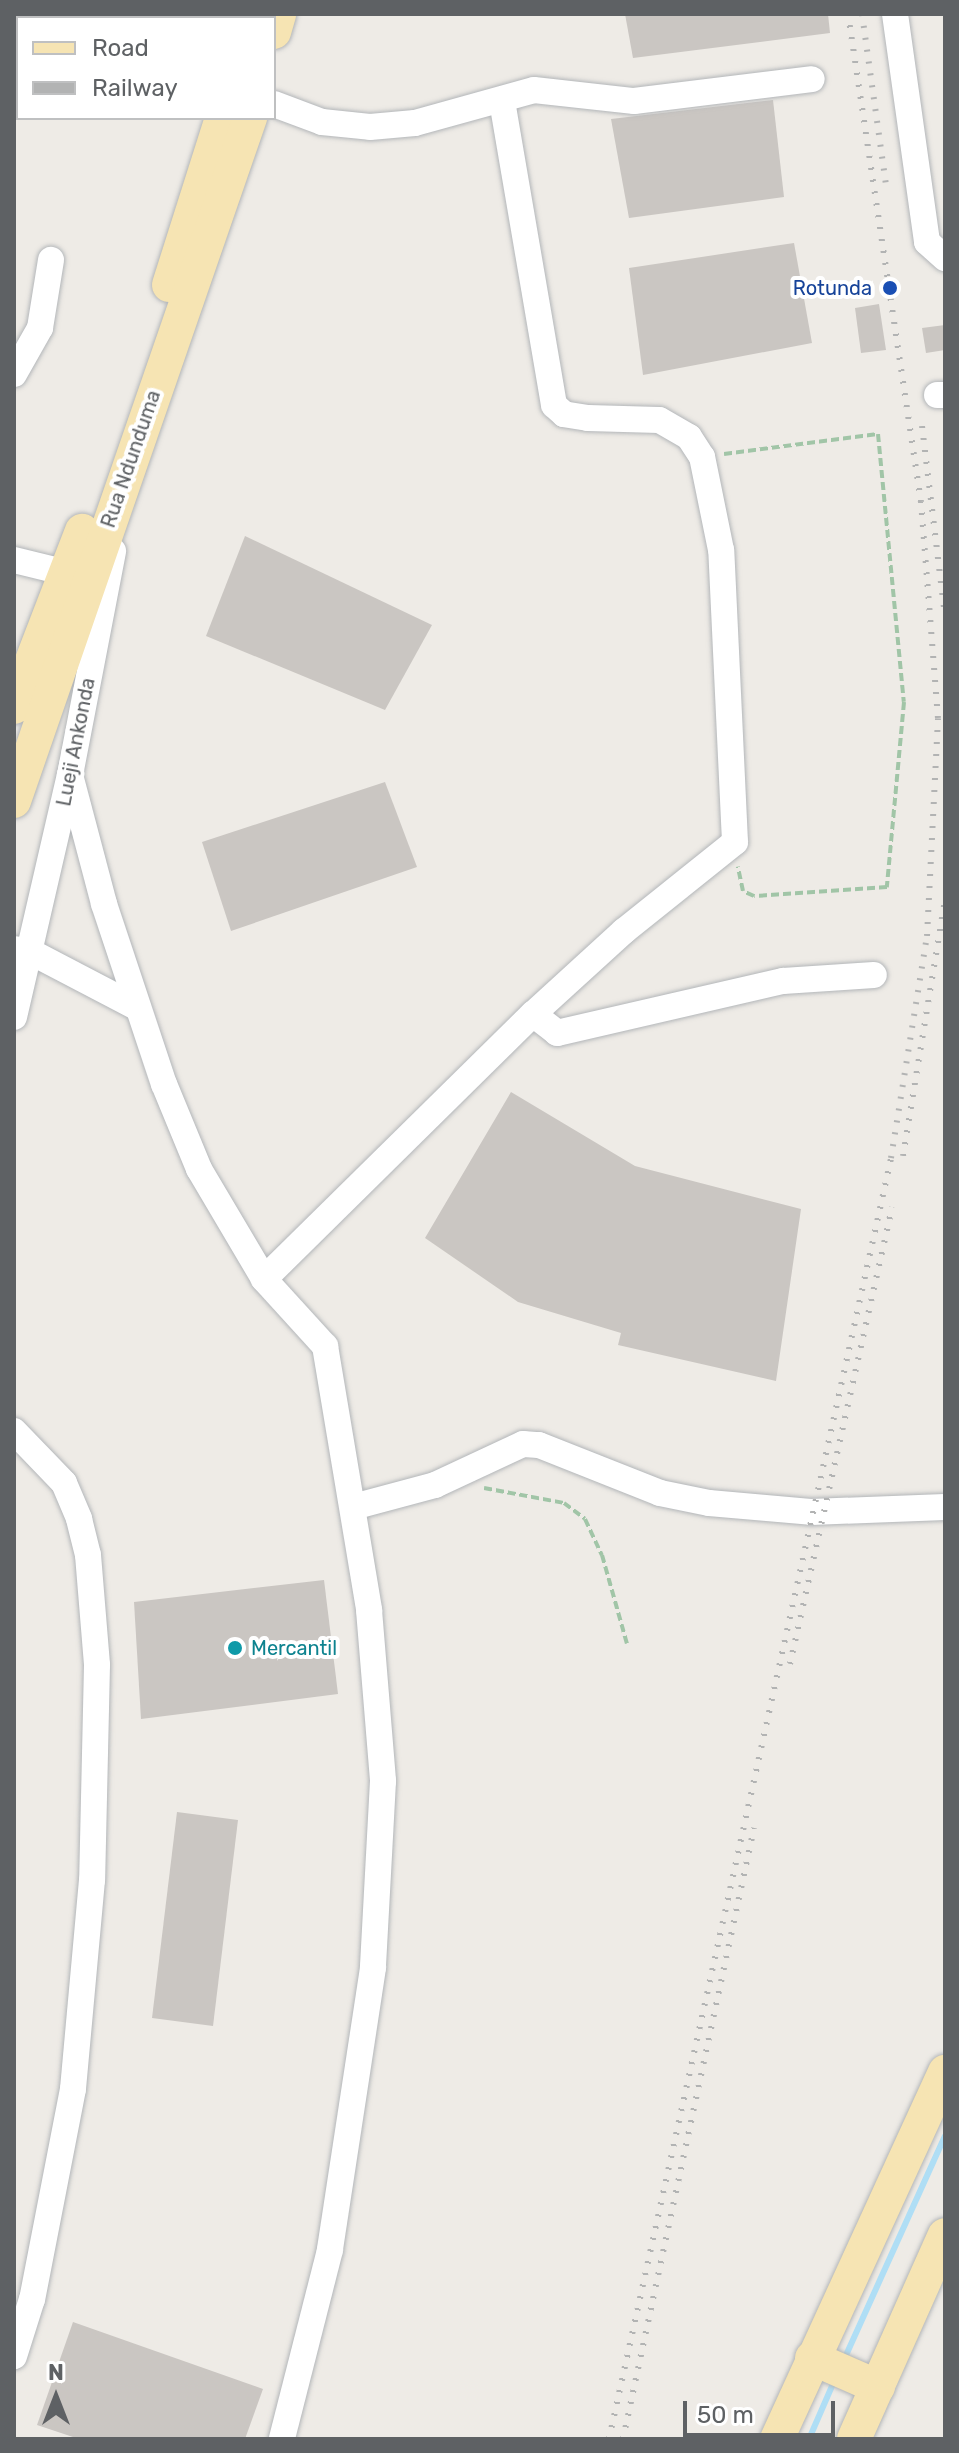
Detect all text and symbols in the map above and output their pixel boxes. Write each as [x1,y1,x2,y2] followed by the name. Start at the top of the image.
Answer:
[16,16,276,120] legend
[92,34,149,62] text: Road
[92,74,178,102] text: Railway
[793,276,872,300] place label: Rotunda
[879,277,901,299] marker: Rotunda
[96,387,166,531] street label: Rua Ndunduma
[52,675,100,809] street label: Lueji Ankonda
[251,1636,337,1660] place label: Mercantil
[226,1639,244,1657] marker: Mercantil
[16,2357,96,2437] north arrow
[48,2359,64,2386] text: N
[687,2385,839,2435] scale bar
[697,2401,754,2429] text: 50 m

